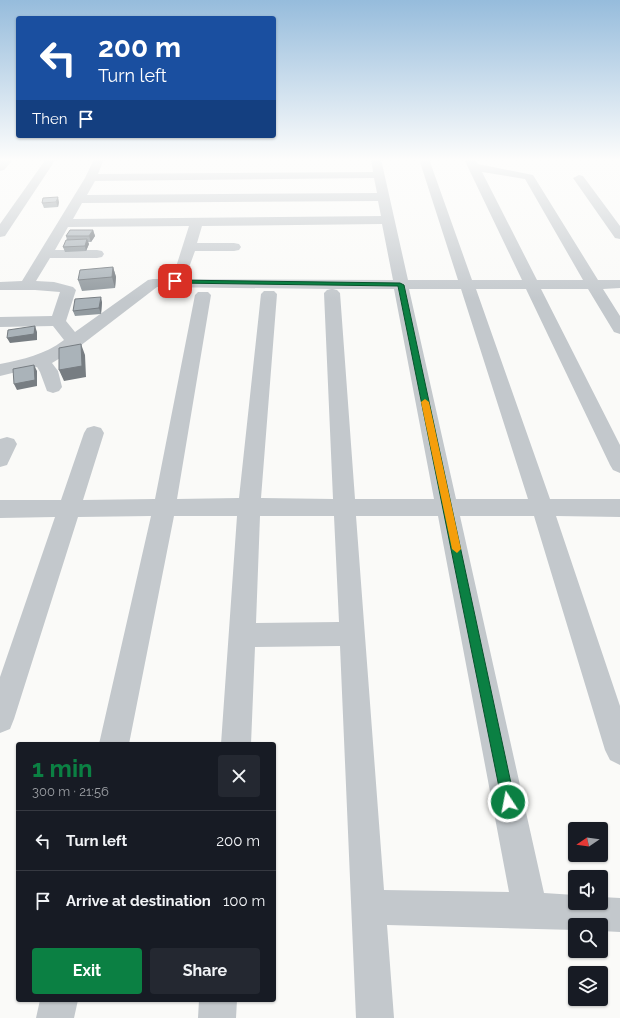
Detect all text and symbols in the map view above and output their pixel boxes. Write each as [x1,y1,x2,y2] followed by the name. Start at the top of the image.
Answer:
[98,31,181,64] text: 200 m
[32,32,84,84] icon: left
[98,65,167,86] text: Turn left
[75,108,97,130] icon: arrive
[32,110,67,128] text: Then
[158,264,192,298] pin
[164,270,186,292] icon: arrive
[32,754,93,783] text: 1 min
[218,755,260,797] button: close
[487,781,529,823] position arrow
[32,784,109,799] text: 300 m · 21:56
[568,822,608,862] north arrow
[568,822,608,1006] map controls
[32,830,54,852] icon: left
[66,832,127,850] text: Turn left
[216,832,260,850] text: 200 m
[568,870,608,910] button: sound
[32,890,54,912] icon: arrive
[66,892,211,910] text: Arrive at destination
[223,892,265,910] text: 100 m
[568,918,608,958] button: search
[32,948,142,994] button: Exit
[150,948,260,994] button: Share
[568,966,608,1006] button: layers

